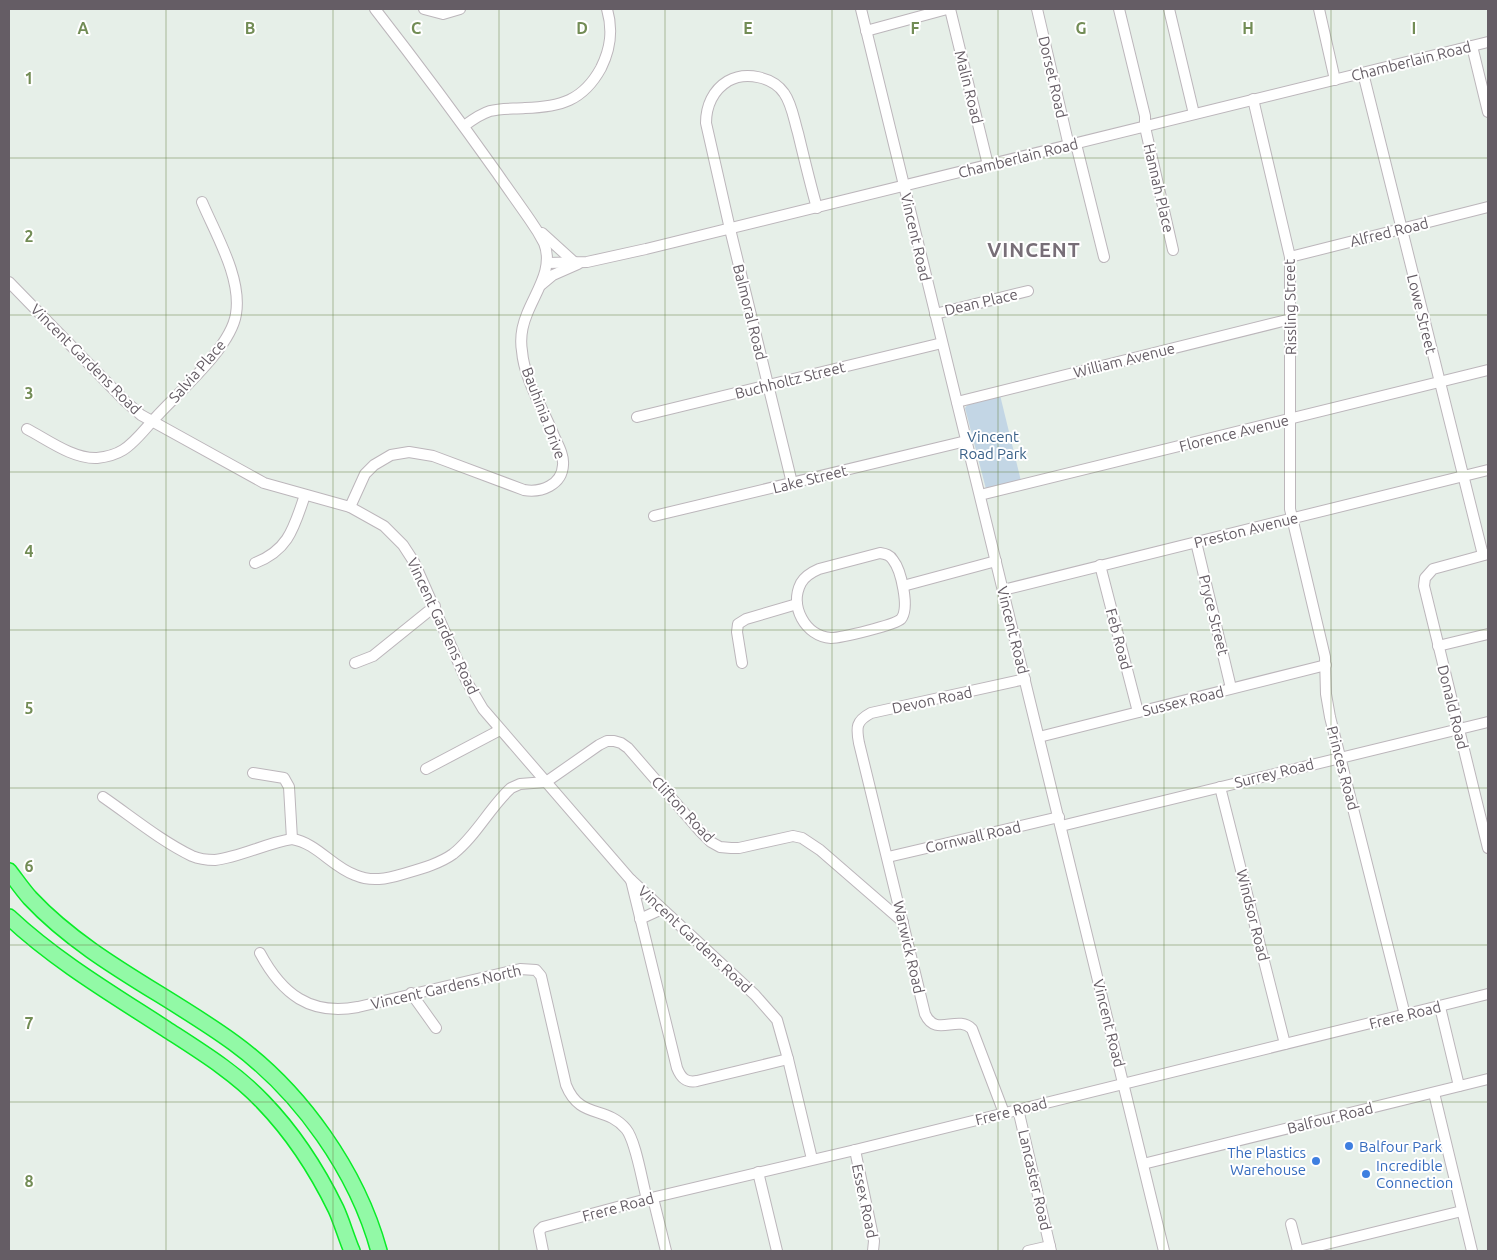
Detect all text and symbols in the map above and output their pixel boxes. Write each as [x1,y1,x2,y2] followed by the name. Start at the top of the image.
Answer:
[77,19,89,37] text: A
[245,19,255,37] text: B
[411,19,421,37] text: C
[576,19,588,37] text: D
[743,19,753,37] text: E
[911,19,920,37] text: F
[1075,19,1087,37] text: G
[1242,19,1254,37] text: H
[1412,19,1416,37] text: I
[1035,34,1071,120] street label: Dorset Road
[1349,38,1473,84] street label: Chamberlain Road
[952,49,986,125] street label: Malin Road
[24,69,34,87] text: 1
[956,135,1080,181] street label: Chamberlain Road
[1140,142,1178,234] street label: Hannah Place
[898,191,934,283] street label: Vincent Road
[1348,214,1430,250] street label: Alfred Road
[24,227,34,245] text: 2
[987,238,1081,261] district label: VINCENT
[1281,259,1299,355] street label: Rissling Street
[730,262,770,362] street label: Balmoral Road
[1404,272,1440,356] street label: Lowe Street
[943,285,1019,319] street label: Dean Place
[27,300,145,418] street label: Vincent Gardens Road
[165,336,229,406] street label: Salvia Place
[1072,339,1176,381] street label: William Avenue
[733,358,847,402] street label: Buchholtz Street
[519,365,569,461] street label: Bauhinia Drive
[24,384,34,402] text: 3
[1177,411,1291,455] street label: Florence Avenue
[959,428,1027,462] park label: Vincent Road Park
[771,462,849,496] street label: Lake Street
[1192,509,1300,551] street label: Preston Avenue
[24,542,34,560] text: 4
[404,555,482,697] street label: Vincent Gardens Road
[1196,573,1232,657] street label: Pryce Street
[994,584,1032,676] street label: Vincent Road
[1103,606,1135,672] street label: Feb Road
[1434,663,1472,751] street label: Donald Road
[890,683,974,717] street label: Devon Road
[1141,683,1225,719] street label: Sussex Road
[24,699,34,717] text: 5
[1324,724,1362,812] street label: Princes Road
[1232,755,1316,791] street label: Surrey Road
[648,773,718,845] street label: Clifton Road
[924,818,1022,856] street label: Cornwall Road
[24,857,34,875] text: 6
[1233,867,1273,963] street label: Windsor Road
[635,882,755,996] street label: Vincent Gardens Road
[890,899,928,995] street label: Warwick Road
[369,961,523,1013] street label: Vincent Gardens North
[1090,977,1128,1069] street label: Vincent Road
[1367,998,1443,1032] street label: Frere Road
[24,1014,34,1032] text: 7
[973,1094,1049,1128] street label: Frere Road
[1285,1099,1375,1137] street label: Balfour Road
[1015,1128,1055,1232] street label: Lancaster Road
[1359,1138,1443,1155] place label: Balfour Park
[1343,1140,1355,1152] marker: Balfour Park
[1227,1144,1306,1178] place label: The Plastics Warehouse
[1310,1155,1322,1167] marker: The Plastics Warehouse
[1376,1157,1453,1191] place label: Incredible Connection
[849,1162,881,1240] street label: Essex Road
[1360,1168,1372,1180] marker: Incredible Connection
[24,1172,34,1190] text: 8
[580,1189,656,1225] street label: Frere Road

